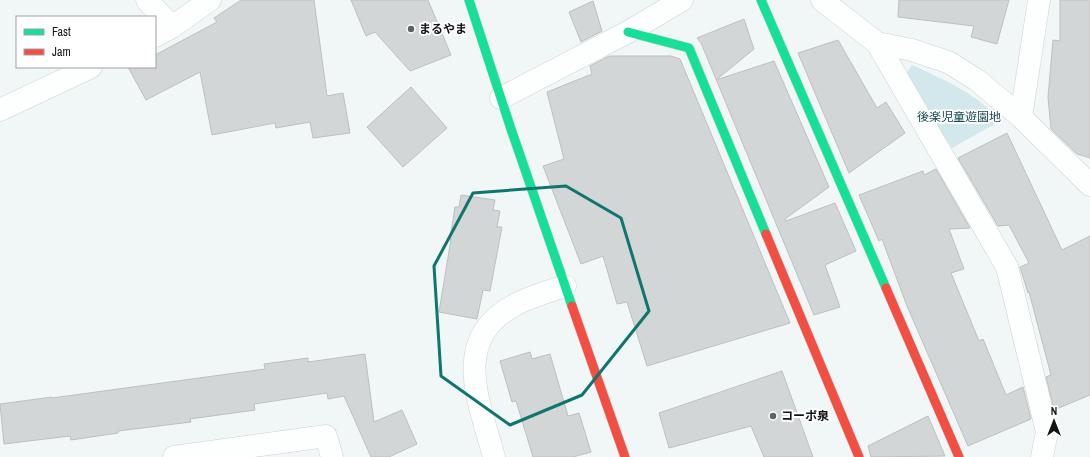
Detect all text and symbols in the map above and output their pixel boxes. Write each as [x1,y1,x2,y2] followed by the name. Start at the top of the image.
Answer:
[16,16,156,68] legend
[419,21,467,37] place label: まるやま
[52,24,71,40] text: Fast
[406,24,416,34] marker: まるやま
[52,44,71,60] text: Jam
[917,109,1001,125] park label: 後楽児童遊園地
[1034,401,1074,441] north arrow
[1051,404,1057,418] text: N
[781,408,829,424] place label: コーポ泉
[768,411,778,421] marker: コーポ泉

